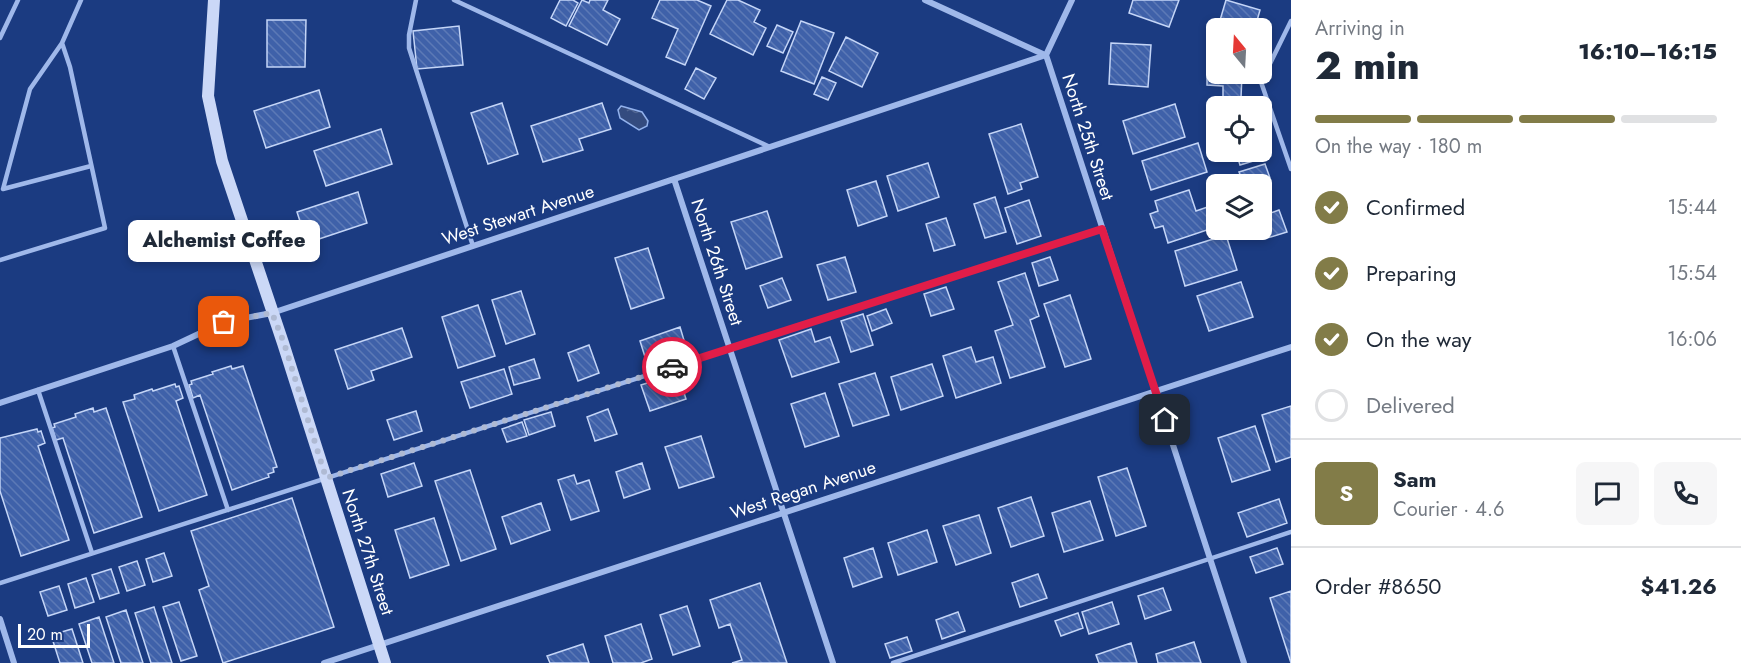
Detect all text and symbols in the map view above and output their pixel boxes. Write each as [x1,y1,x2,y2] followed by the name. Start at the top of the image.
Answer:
[1315,14,1405,43] text: Arriving in
[1206,18,1272,84] north arrow
[1206,18,1272,240] map controls
[1578,35,1717,67] text: 16:10–16:15
[1315,37,1420,94] text: 2 min
[1055,70,1121,204] street label: North 25th Street
[1206,96,1272,162] button: locate
[1315,132,1482,161] text: On the way · 180 m
[1206,174,1272,240] button: layers
[439,178,597,252] street label: West Stewart Avenue
[1315,191,1348,224] icon: check
[1366,191,1465,223] text: Confirmed
[1667,193,1717,222] text: 15:44
[684,195,750,329] street label: North 26th Street
[128,220,320,262] callout: Alchemist Coffee
[143,226,305,255] text: Alchemist Coffee
[1315,257,1348,290] icon: check
[1366,257,1457,289] text: Preparing
[1668,259,1717,288] text: 15:54
[198,296,249,347] pin
[207,305,240,338] icon: bag
[1315,323,1348,356] icon: check
[1366,323,1471,355] text: On the way
[1667,325,1717,354] text: 16:06
[642,337,702,397] courier
[656,351,689,384] icon: car
[1366,389,1455,421] text: Delivered
[1139,394,1190,445] pin
[1148,403,1181,436] icon: home
[727,454,879,526] street label: West Regan Avenue
[1576,462,1639,525] button: chat
[1654,462,1717,525] button: phone
[1393,463,1437,495] text: Sam
[1340,477,1353,509] text: S
[335,486,401,619] street label: North 27th Street
[1393,495,1505,524] text: Courier · 4.6
[1315,570,1442,602] text: Order #8650
[1641,570,1717,602] text: $41.26
[18,621,90,648] scale bar
[27,623,63,646] text: 20 m

